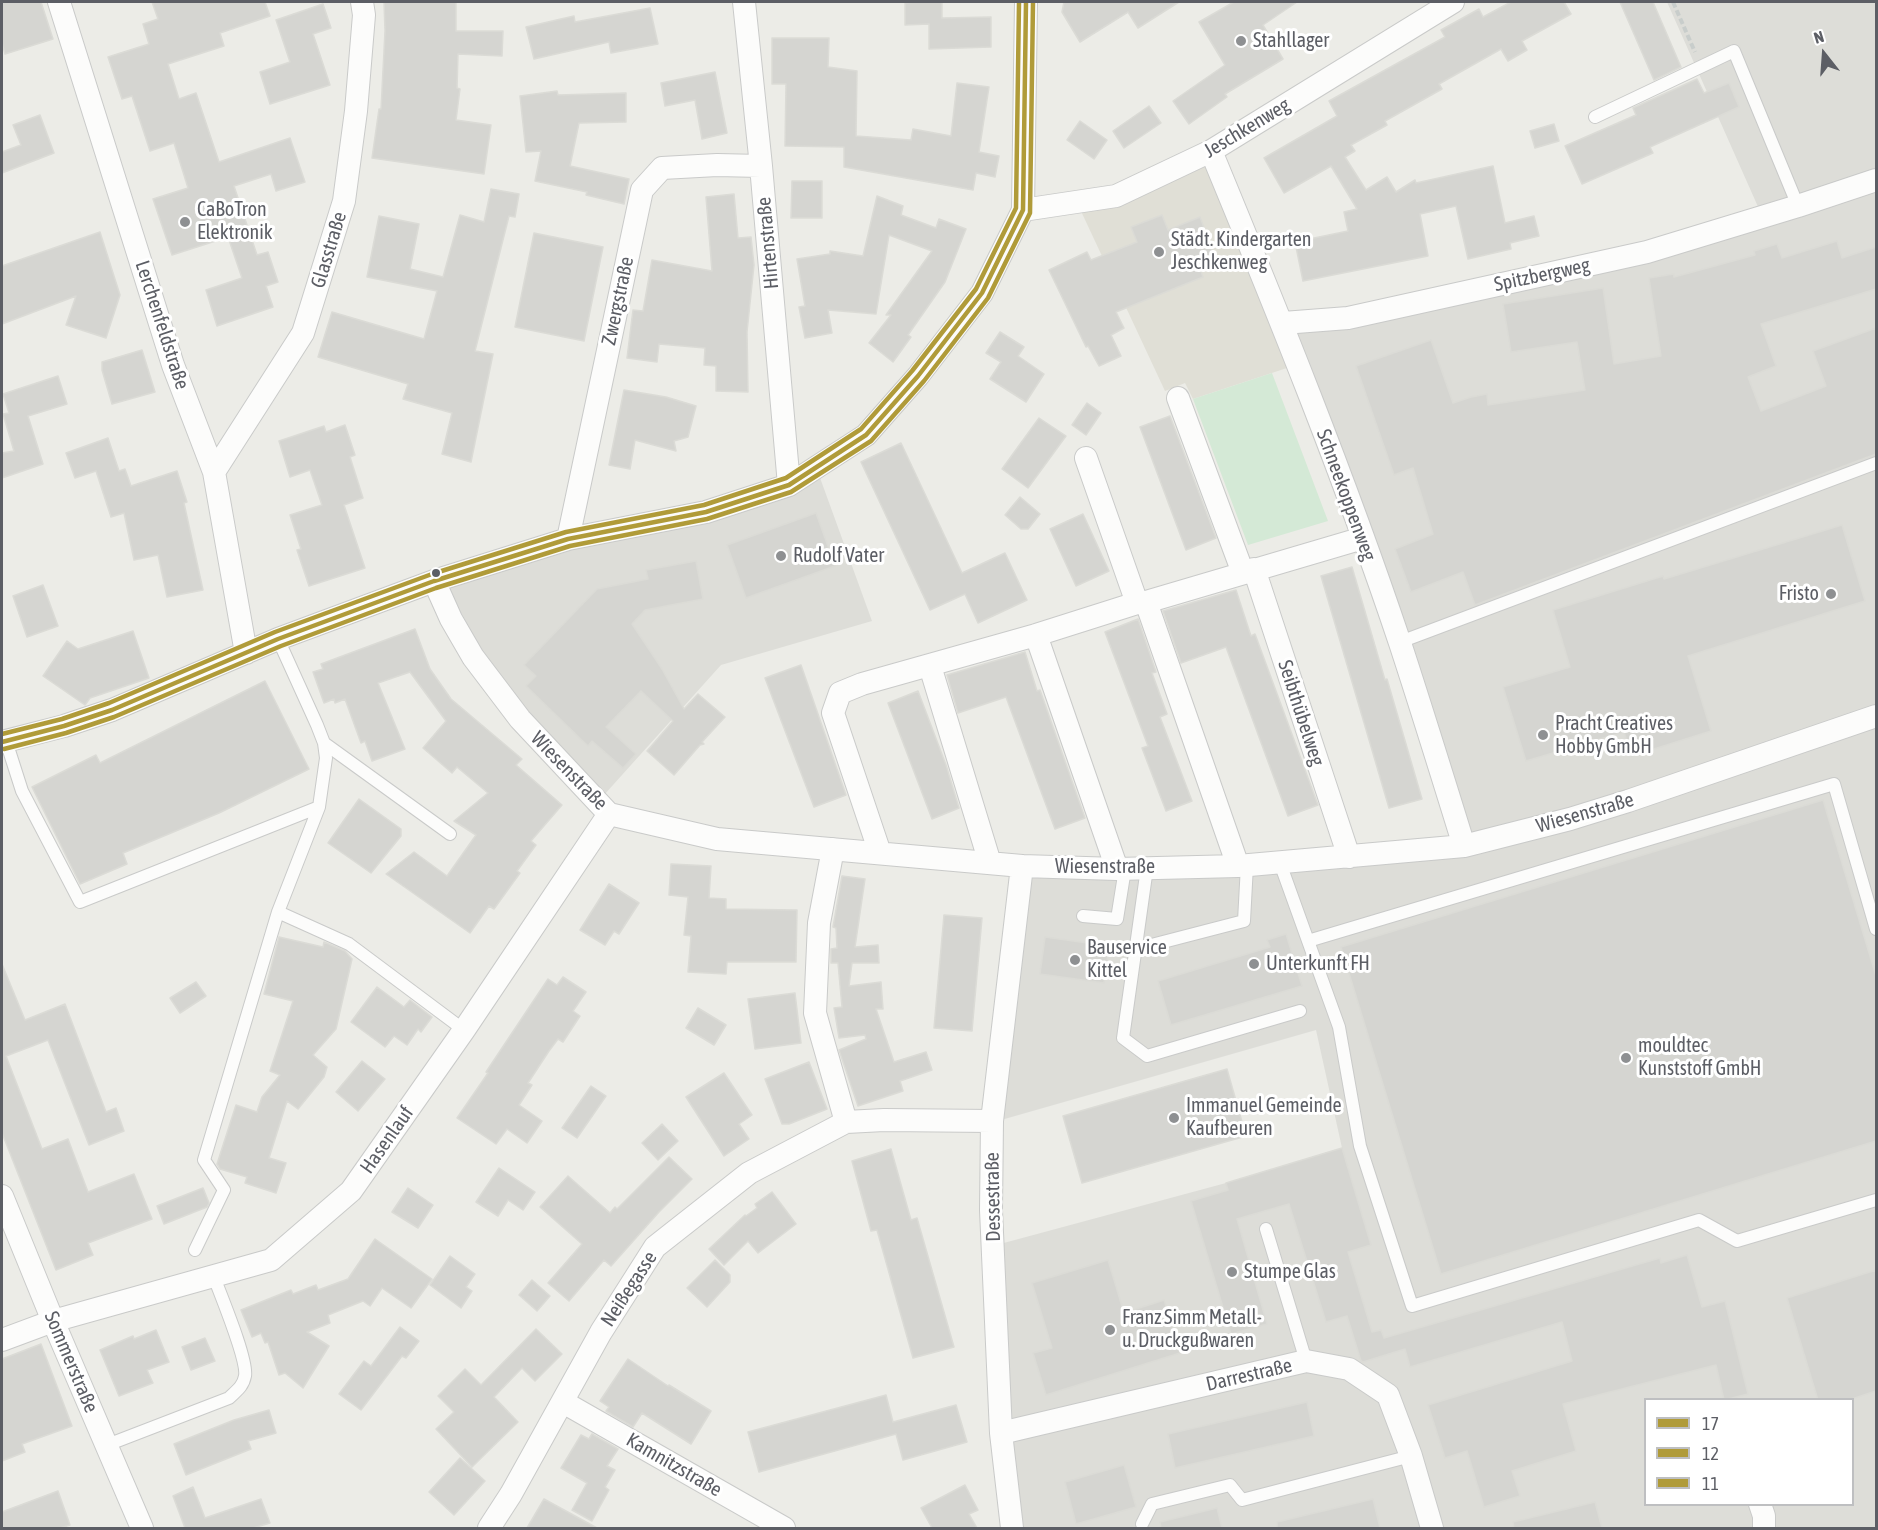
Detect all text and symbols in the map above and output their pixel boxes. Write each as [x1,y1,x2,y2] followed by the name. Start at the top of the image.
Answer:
[1794,24,1854,84] north arrow
[1812,27,1826,47] text: N
[1253,29,1329,53] place label: Stahllager
[1234,34,1248,48] marker: Stahllager
[1200,93,1294,163] street label: Jeschkenweg
[752,196,784,290] street label: Hirtenstraße
[197,198,273,245] place label: CaBoTron Elektronik
[306,209,352,291] street label: Glasstraße
[178,215,192,229] marker: CaBoTron Elektronik
[1171,228,1311,275] place label: Städt. Kindergarten Jeschkenweg
[1152,245,1166,259] marker: Städt. Kindergarten Jeschkenweg
[1492,253,1592,297] street label: Spitzbergweg
[597,255,639,347] street label: Zwergstraße
[130,258,194,392] street label: Lerchenfeldstraße
[1311,426,1381,564] street label: Schneekoppenweg
[793,544,884,568] place label: Rudolf Vater
[774,549,788,563] marker: Rudolf Vater
[430,567,442,579] unlabelled marker
[1779,582,1819,606] place label: Fristo
[1824,587,1838,601] marker: Fristo
[1273,657,1329,769] street label: Seibthübelweg
[1555,712,1673,759] place label: Pracht Creatives Hobby GmbH
[526,727,612,815] street label: Wiesenstraße
[1536,728,1550,742] marker: Pracht Creatives Hobby GmbH
[1534,788,1636,838] street label: Wiesenstraße
[1055,855,1155,879] street label: Wiesenstraße
[1087,936,1167,983] place label: Bauservice Kittel
[1266,952,1370,976] place label: Unterkunft FH
[1068,953,1082,967] marker: Bauservice Kittel
[1247,957,1261,971] marker: Unterkunft FH
[1638,1034,1761,1081] place label: mouldtec Kunststoff GmbH
[1619,1051,1633,1065] marker: mouldtec Kunststoff GmbH
[1186,1094,1342,1141] place label: Immanuel Gemeinde Kaufbeuren
[355,1102,419,1178] street label: Hasenlauf
[1167,1111,1181,1125] marker: Immanuel Gemeinde Kaufbeuren
[980,1152,1006,1242] street label: Dessestraße
[596,1247,662,1331] street label: Neißegasse
[1244,1260,1336,1284] place label: Stumpe Glas
[1225,1265,1239,1279] marker: Stumpe Glas
[1122,1306,1262,1353] place label: Franz Simm Metall- u. Druckgußwaren
[39,1308,103,1416] street label: Sommerstraße
[1103,1323,1117,1337] marker: Franz Simm Metall- u. Druckgußwaren
[1204,1353,1294,1397] street label: Darrestraße
[1644,1398,1854,1506] legend
[1702,1413,1719,1434] text: 17
[622,1428,726,1502] street label: Kamnitzstraße
[1702,1443,1719,1464] text: 12
[1702,1473,1719,1494] text: 11

